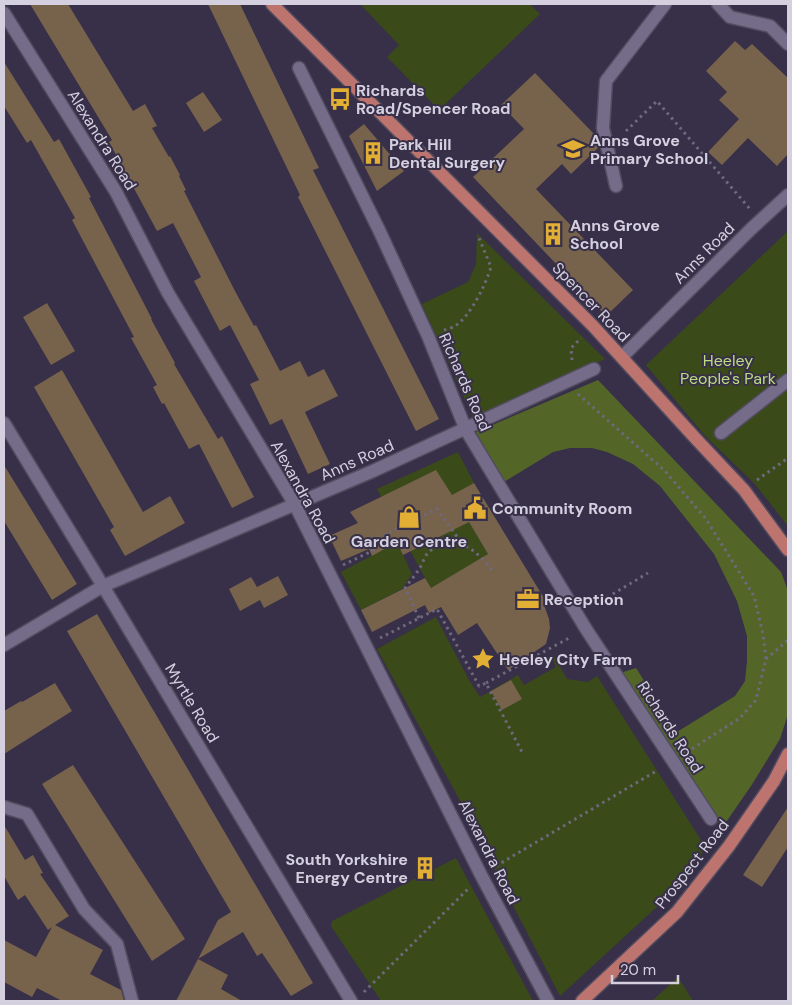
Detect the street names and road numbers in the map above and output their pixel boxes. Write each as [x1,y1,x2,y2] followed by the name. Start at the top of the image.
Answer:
[63,86,141,194] street label: Alexandra Road
[669,218,739,288] street label: Anns Road
[548,258,634,346] street label: Spencer Road
[434,329,496,435] street label: Richards Road
[317,434,397,486] street label: Anns Road
[266,437,340,547] street label: Alexandra Road
[160,660,224,746] street label: Myrtle Road
[632,677,708,777] street label: Richards Road
[454,796,524,908] street label: Alexandra Road
[650,815,734,913] street label: Prospect Road

